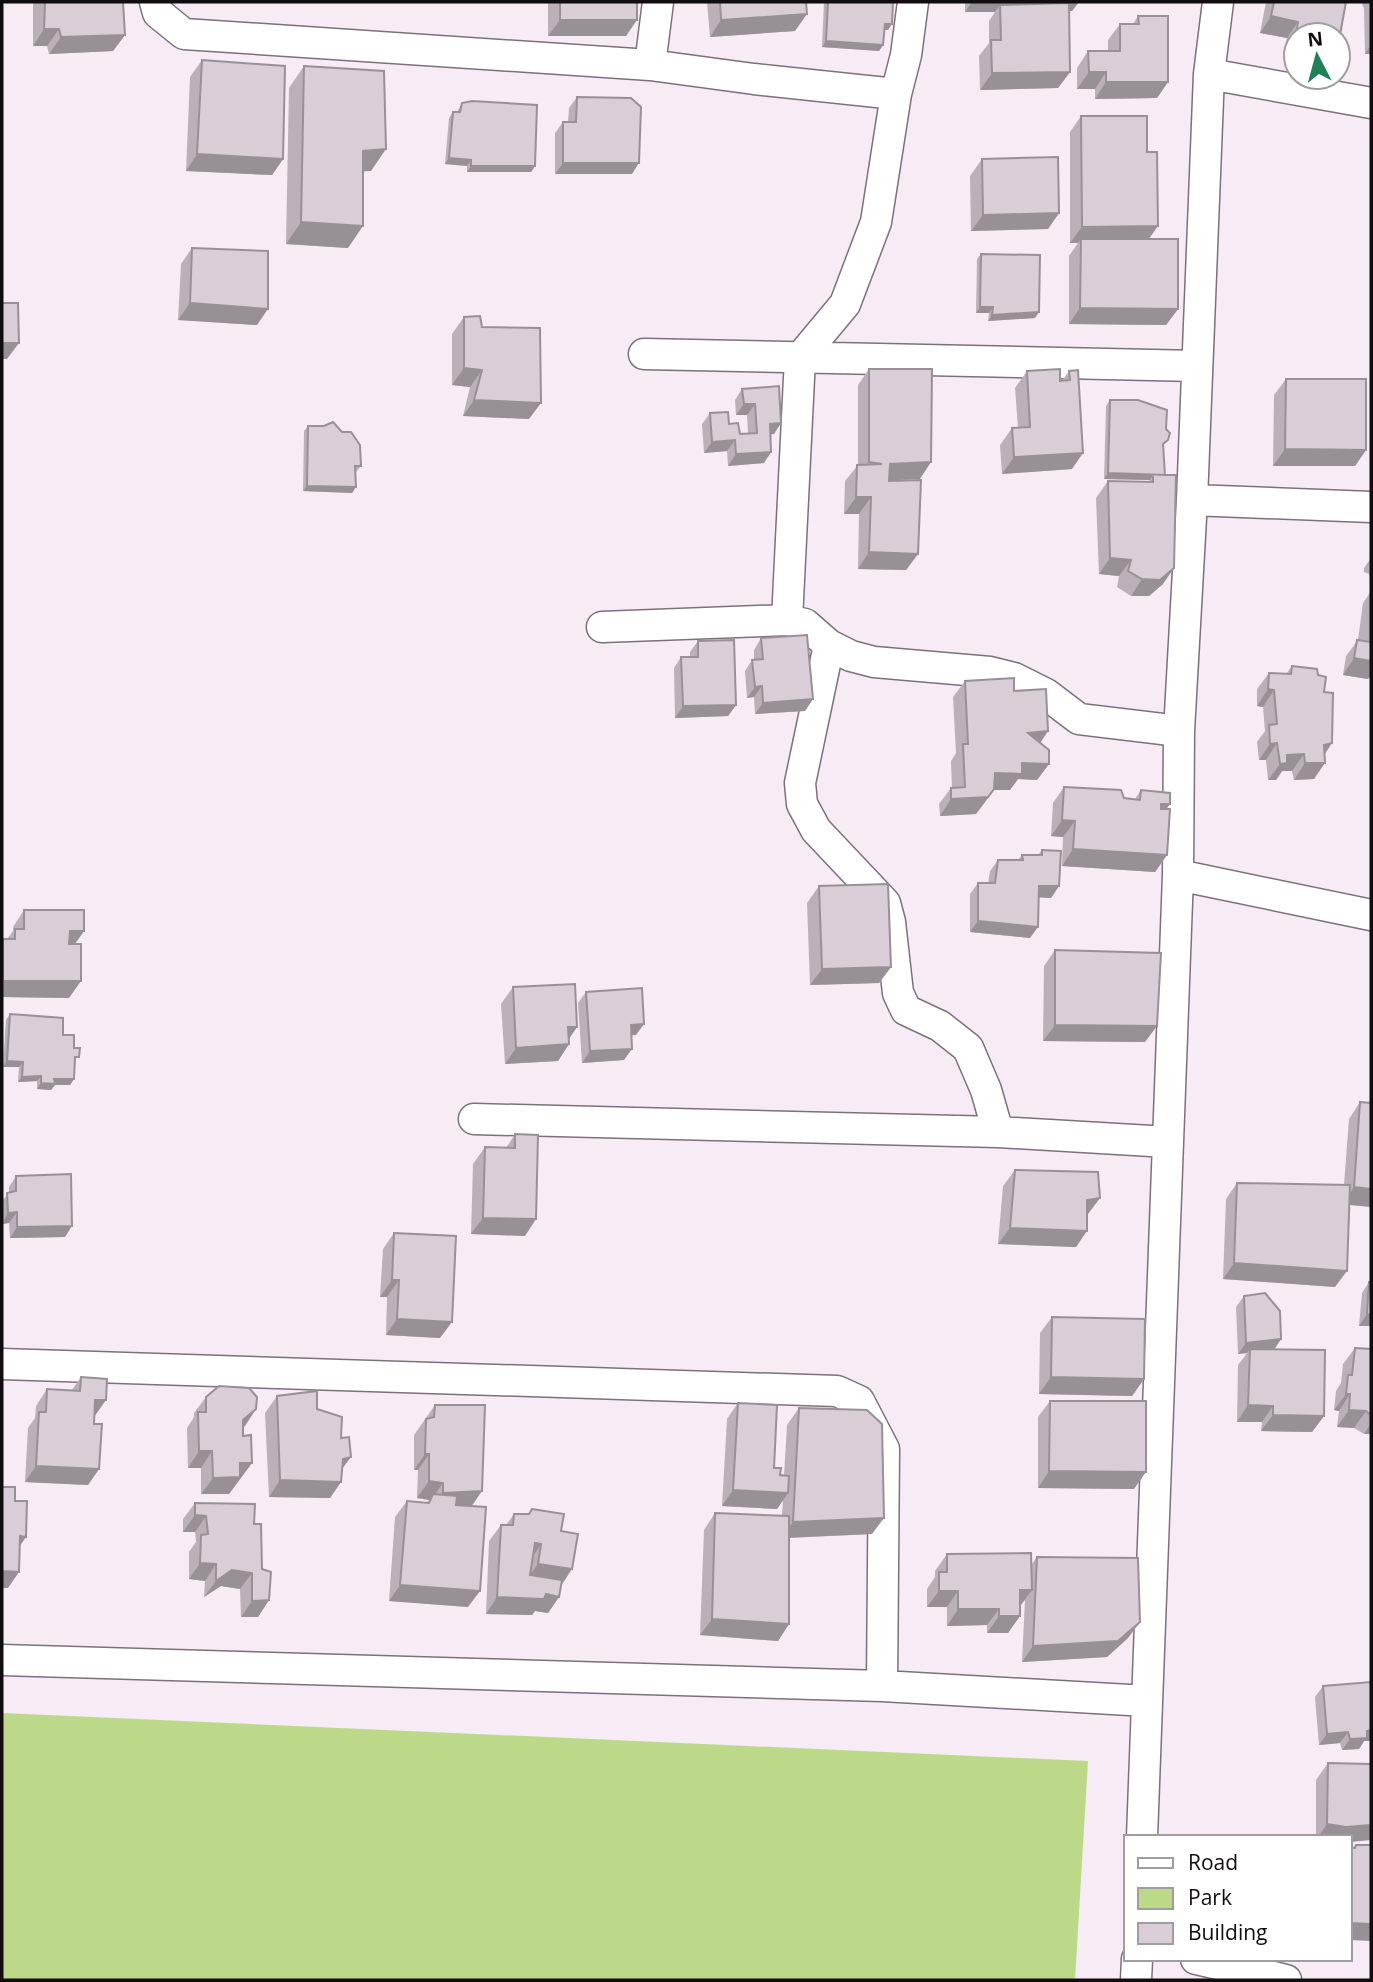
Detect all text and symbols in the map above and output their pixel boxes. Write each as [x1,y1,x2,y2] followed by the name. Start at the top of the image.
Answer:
[1282,21,1352,91] north arrow
[1306,25,1324,53] text: N
[1124,1835,1352,1961] legend
[1188,1848,1238,1876] text: Road
[1188,1883,1232,1911] text: Park
[1188,1918,1267,1946] text: Building

